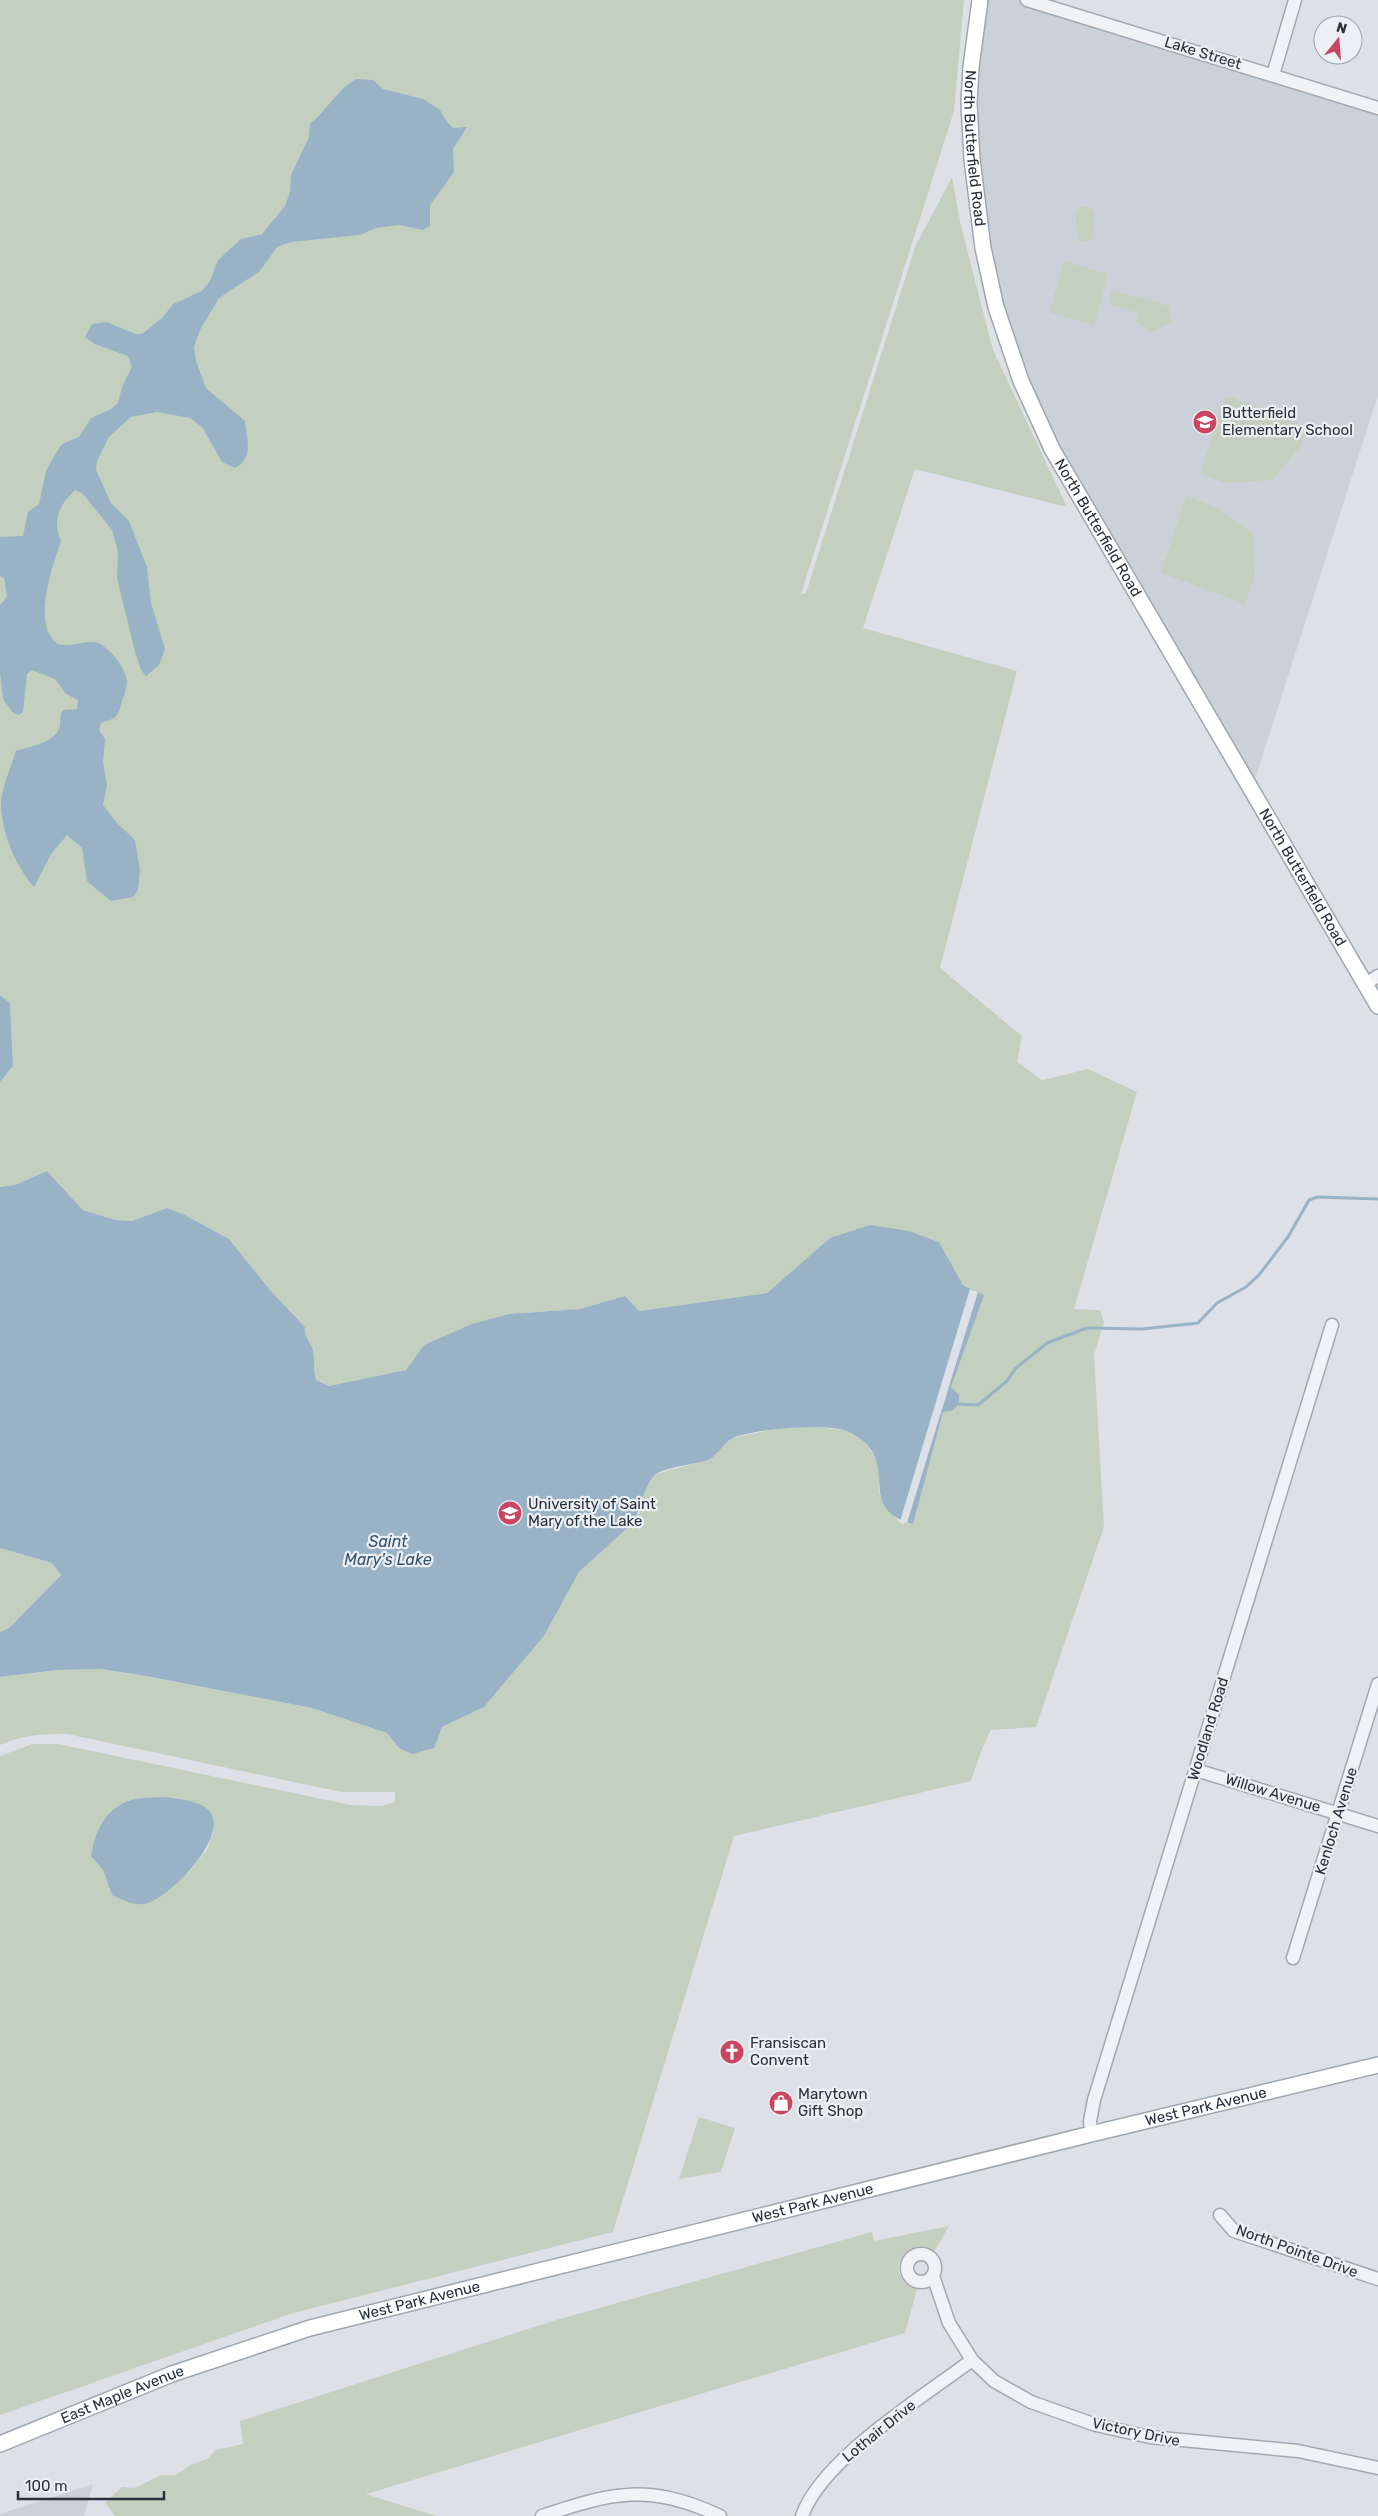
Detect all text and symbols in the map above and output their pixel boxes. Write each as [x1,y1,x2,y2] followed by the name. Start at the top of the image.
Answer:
[1313,15,1363,65] north arrow
[1334,18,1349,38] text: N
[1162,33,1244,73] street label: Lake Street
[960,69,989,227] street label: North Butterfield Road
[1222,404,1353,439] place label: Butterfield Elementary School
[1192,409,1218,435] school or university icon: Butterfield Elementary School
[1051,456,1146,600] street label: North Butterfield Road
[1255,805,1350,950] street label: North Butterfield Road
[528,1495,656,1530] place label: University of Saint Mary of the Lake
[497,1500,523,1526] school or university icon: University of Saint Mary of the Lake
[344,1532,432,1569] water label: Saint Mary's Lake
[1184,1675,1232,1783] street label: Woodland Road
[1311,1765,1361,1877] street label: Kenloch Avenue
[1223,1770,1323,1816] street label: Willow Avenue
[750,2034,826,2069] place label: Fransiscan Convent
[719,2039,745,2065] church icon: Fransiscan Convent
[1143,2083,1268,2130] street label: West Park Avenue
[798,2085,868,2120] place label: Marytown Gift Shop
[768,2090,794,2116] shop icon: Marytown Gift Shop
[750,2179,875,2227] street label: West Park Avenue
[1234,2221,1360,2281] street label: North Pointe Drive
[357,2277,482,2325] street label: West Park Avenue
[58,2362,186,2427] street label: East Maple Avenue
[839,2396,919,2466] street label: Lothair Drive
[1090,2414,1182,2450] street label: Victory Drive
[18,2468,164,2500] scale bar
[25,2477,67,2495] text: 100 m

